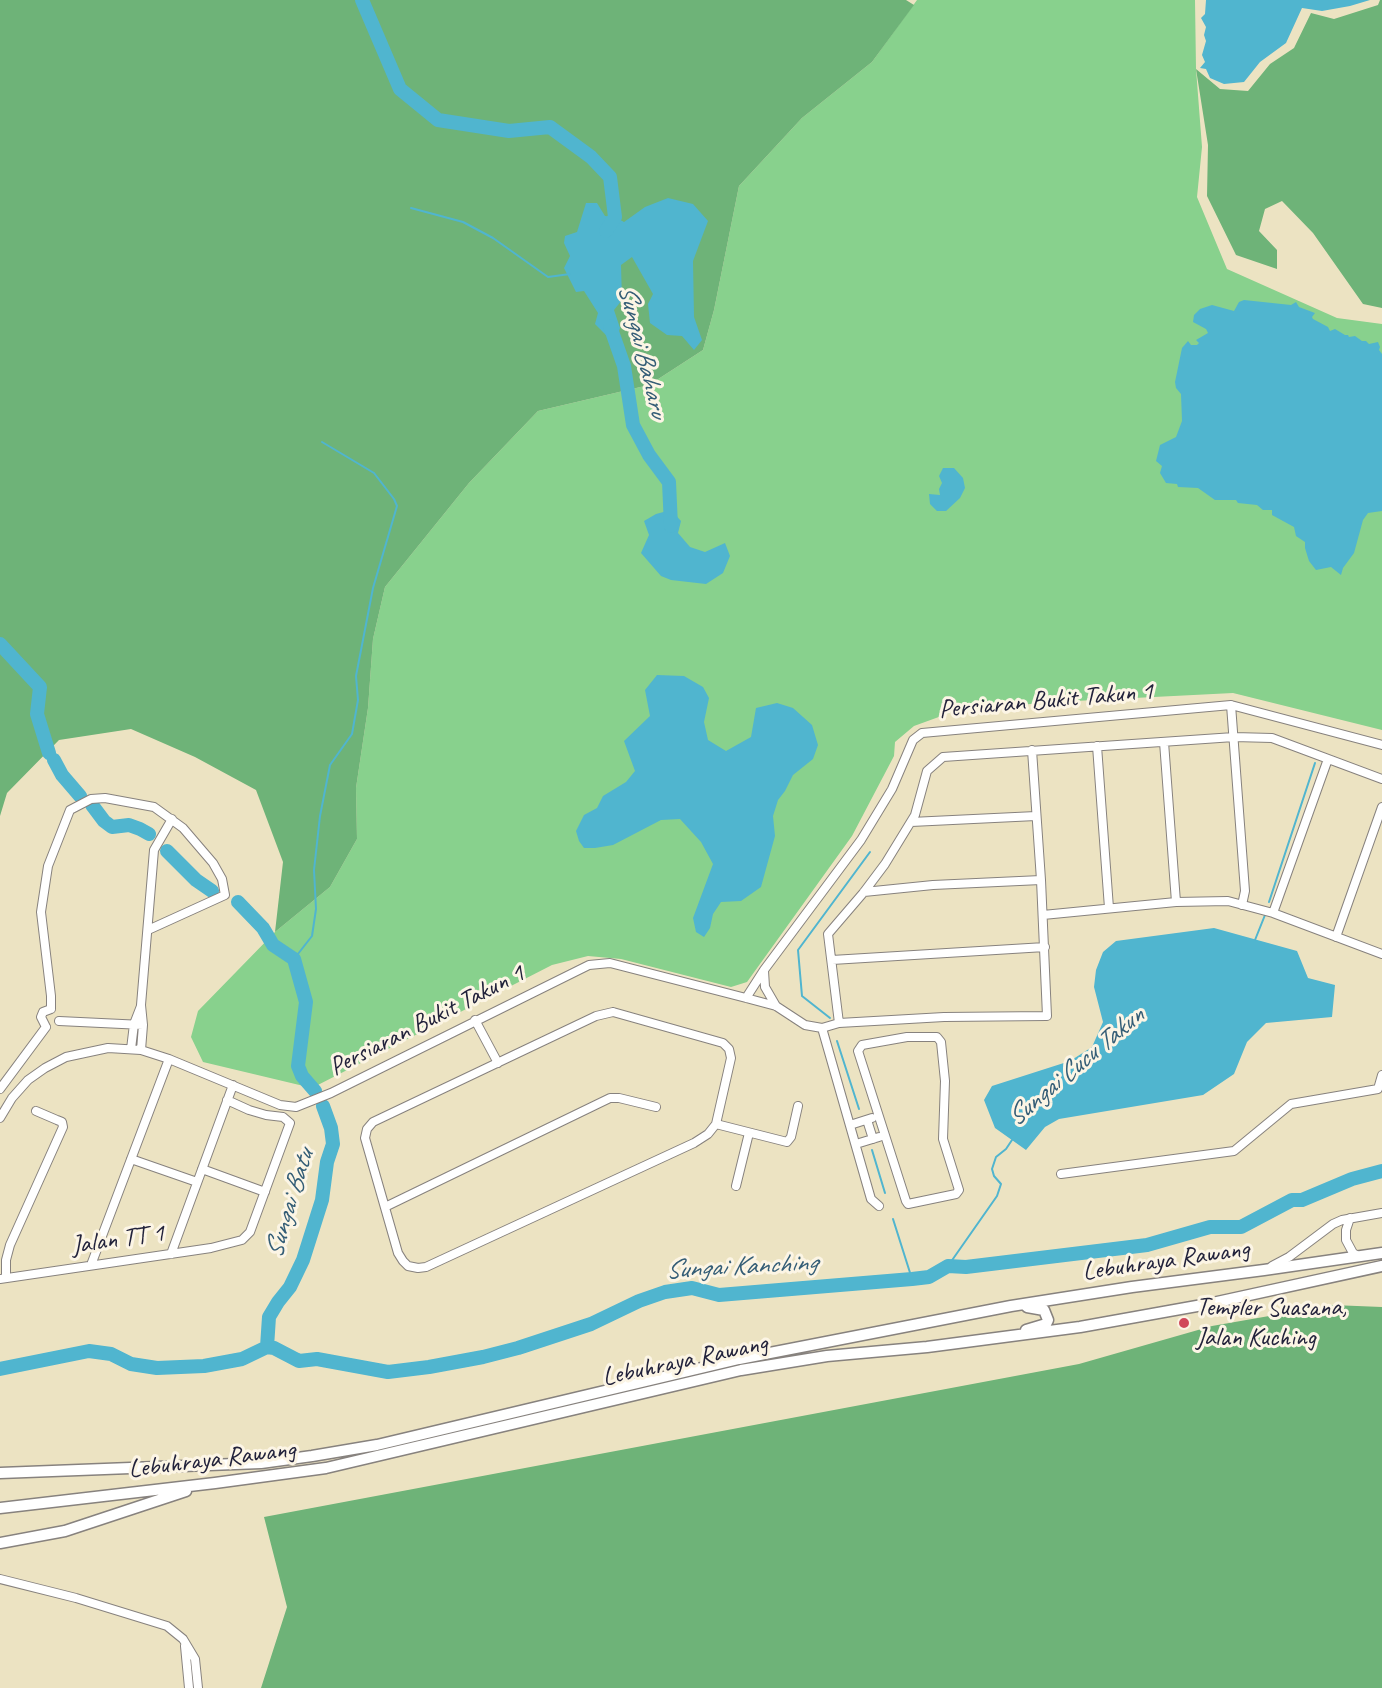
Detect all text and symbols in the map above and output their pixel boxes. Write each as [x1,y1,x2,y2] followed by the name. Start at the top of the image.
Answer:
[610,281,674,421] water label: Sungai Baharu
[938,676,1154,726] street label: Persiaran Bukit Takun 1
[324,958,530,1084] street label: Persiaran Bukit Takun 1
[1001,1000,1151,1134] water label: Sungai Cucu Takun
[258,1146,322,1262] water label: Sungai Batu
[70,1218,166,1262] street label: Jalan TT 1
[1081,1234,1251,1288] street label: Lebuhraya Rawang
[664,1247,818,1287] water label: Sungai Kanching
[1196,1292,1347,1354] place label: Templer Suasana, Jalan Kuching
[1177,1316,1191,1330] marker: Templer Suasana, Jalan Kuching
[600,1328,770,1394] street label: Lebuhraya Rawang
[127,1434,297,1486] street label: Lebuhraya Rawang

